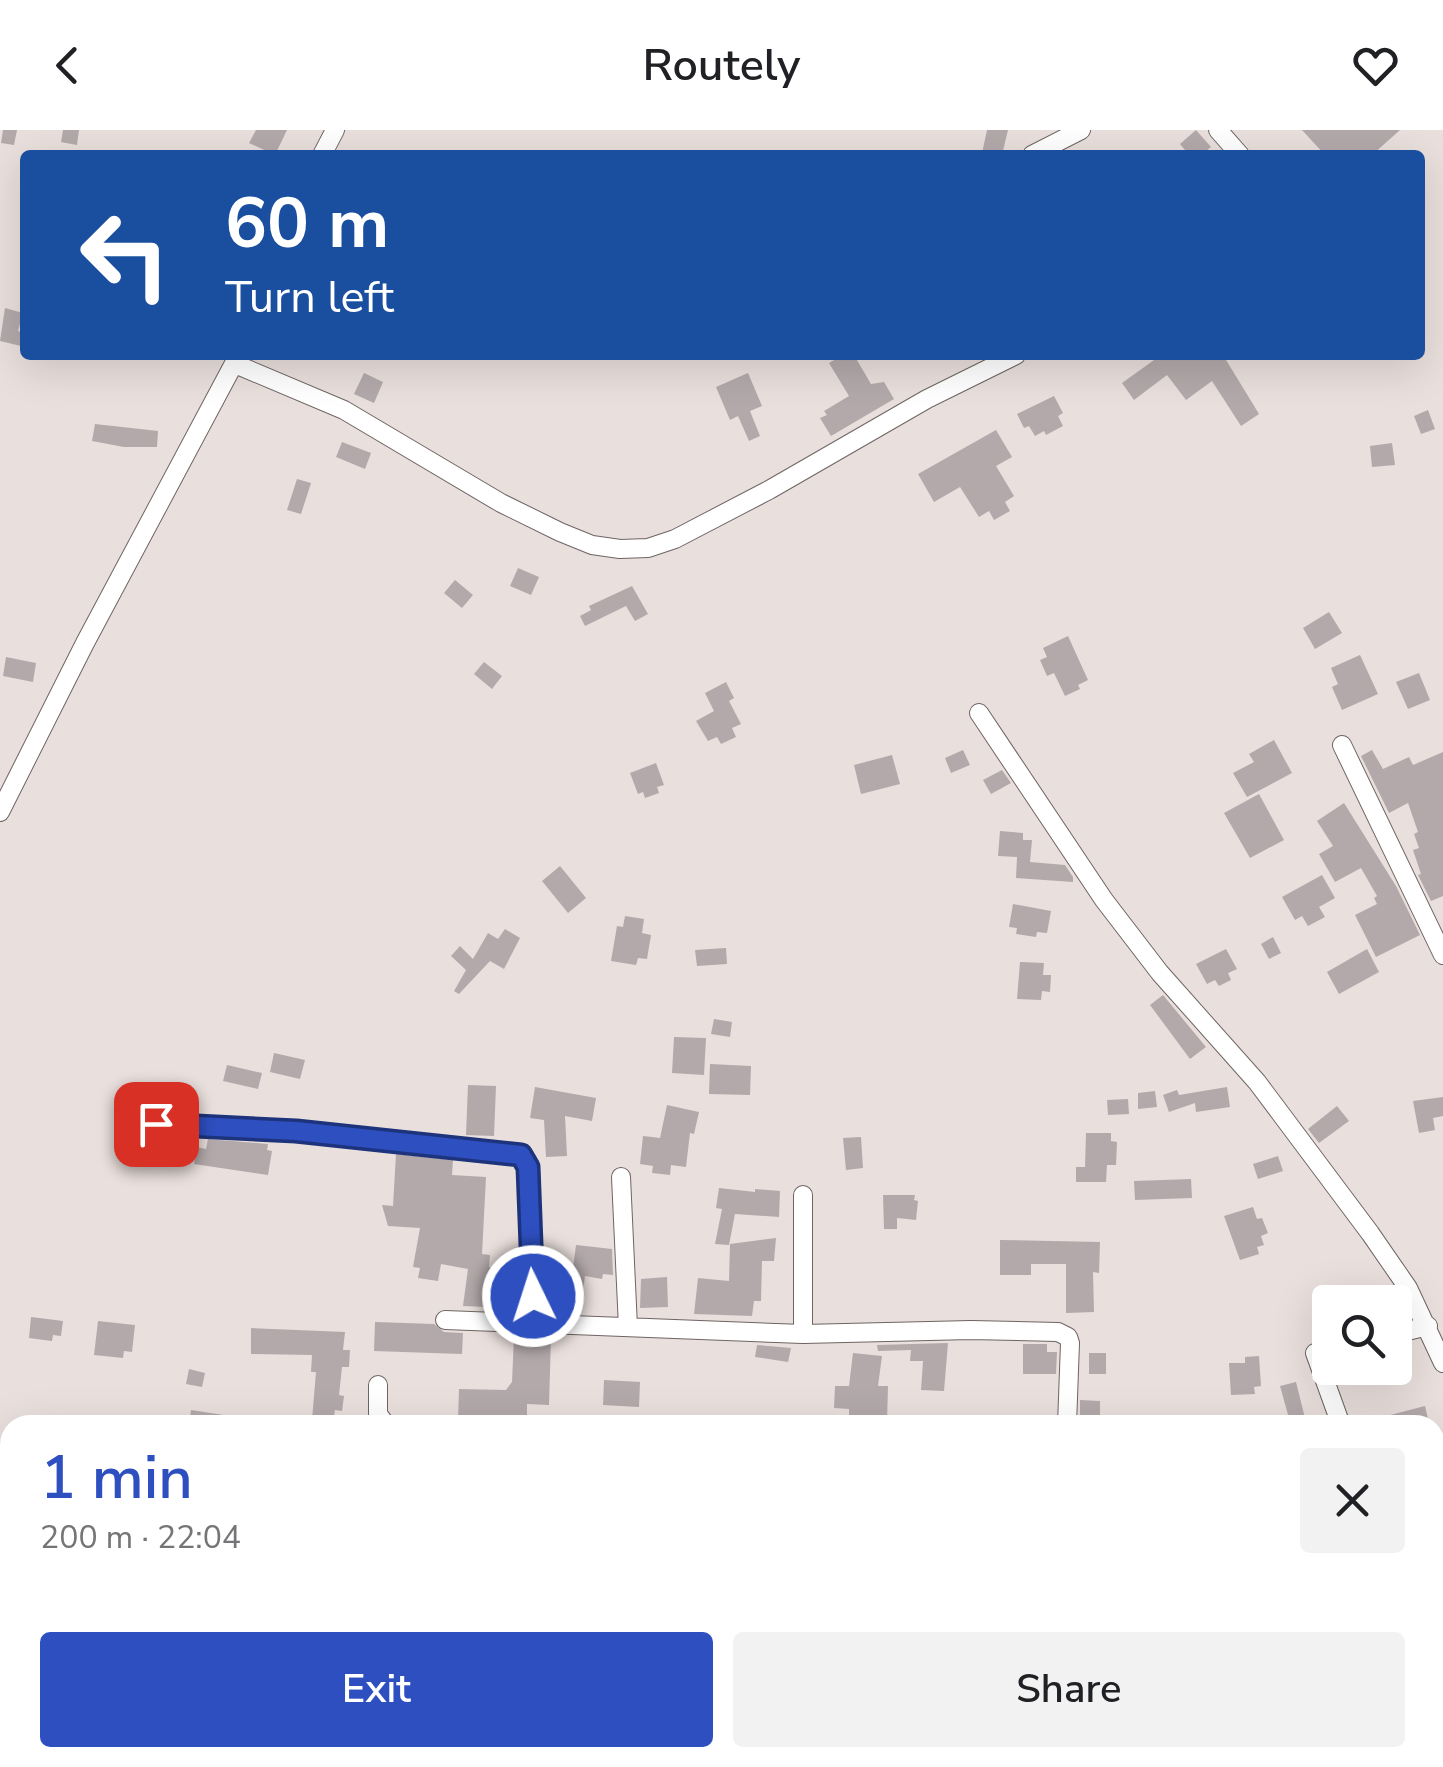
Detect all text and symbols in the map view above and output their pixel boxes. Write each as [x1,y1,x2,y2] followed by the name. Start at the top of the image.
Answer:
[643,35,800,96] text: Routely
[40,38,95,93] icon: back
[1348,38,1403,93] icon: heart
[225,176,389,272] text: 60 m
[60,190,190,320] icon: left
[225,267,394,328] text: Turn left
[114,1082,199,1167] pin
[129,1097,184,1152] icon: arrive
[481,1244,585,1348] position arrow
[1312,1285,1412,1385] map controls
[1312,1285,1412,1385] button: search
[40,1437,193,1519] text: 1 min
[1300,1448,1405,1553] button: close
[40,1516,241,1559] text: 200 m · 22:04
[40,1632,713,1747] button: Exit
[733,1632,1405,1747] button: Share

